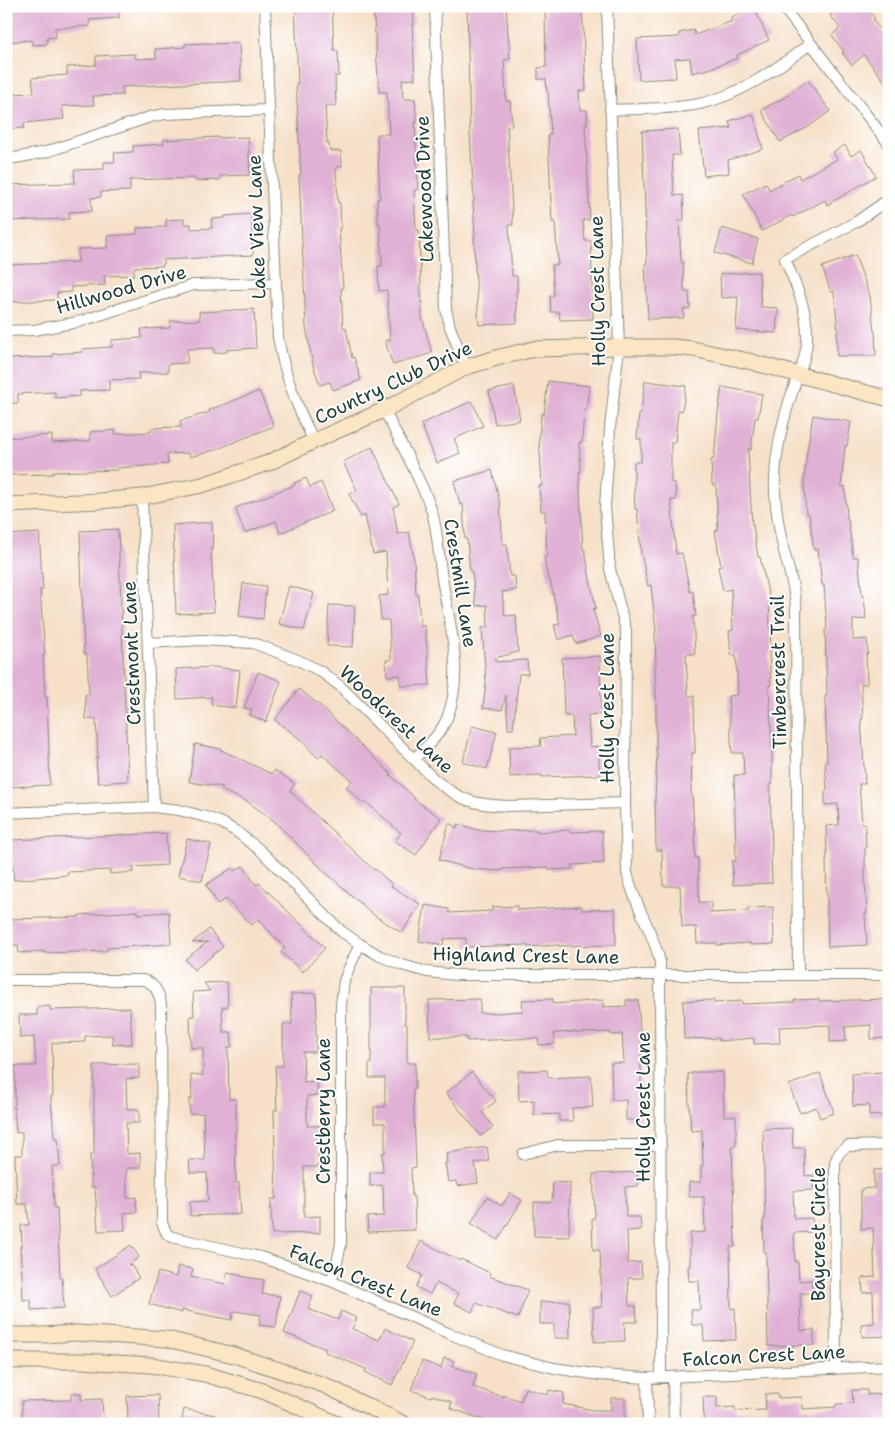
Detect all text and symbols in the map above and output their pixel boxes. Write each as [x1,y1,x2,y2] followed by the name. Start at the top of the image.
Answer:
[409,115,440,263] street label: Lakewood Drive
[241,154,272,300] street label: Lake View Lane
[584,215,611,367] street label: Holly Crest Lane
[53,259,189,320] street label: Hillwood Drive
[310,335,476,430] street label: Country Club Drive
[438,517,483,649] street label: Crestmill Lane
[116,580,147,726] street label: Crestmont Lane
[765,594,792,749] street label: Timbercrest Trail
[595,632,620,784] street label: Holly Crest Lane
[334,660,459,779] street label: Woodcrest Lane
[432,941,620,970] street label: Highland Crest Lane
[631,1031,656,1183] street label: Holly Crest Lane
[311,1038,336,1184] street label: Crestberry Lane
[806,1167,831,1301] street label: Baycrest Circle
[285,1238,446,1323] street label: Falcon Crest Lane
[682,1339,846,1372] street label: Falcon Crest Lane

